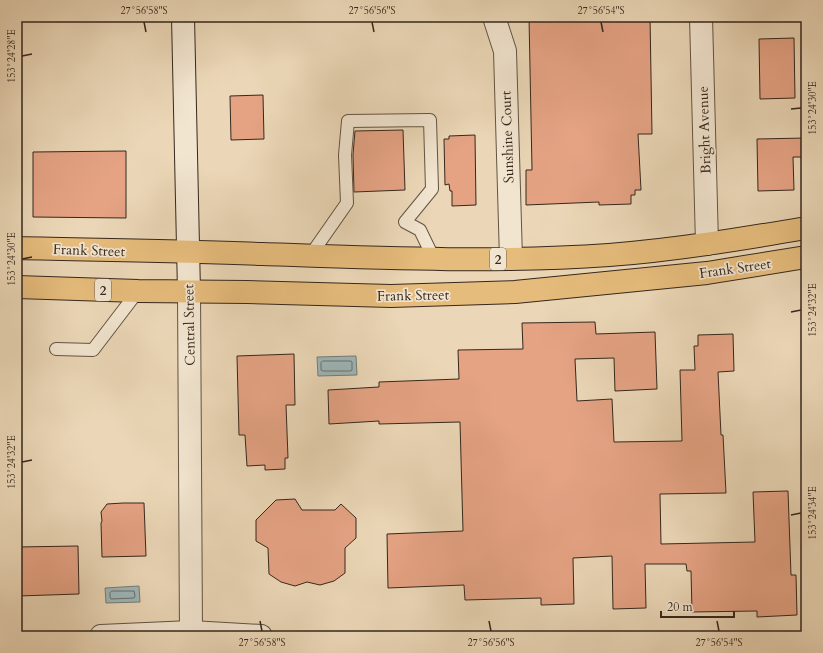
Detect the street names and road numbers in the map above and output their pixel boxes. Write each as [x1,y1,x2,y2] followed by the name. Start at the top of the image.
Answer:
[693,86,716,174] street label: Bright Avenue
[496,90,519,184] street label: Sunshine Court
[53,240,126,261] street label: Frank Street
[490,248,506,270] road number: 2
[698,254,773,283] street label: Frank Street
[95,279,111,301] road number: 2
[179,283,200,366] street label: Central Street
[377,285,450,306] street label: Frank Street

